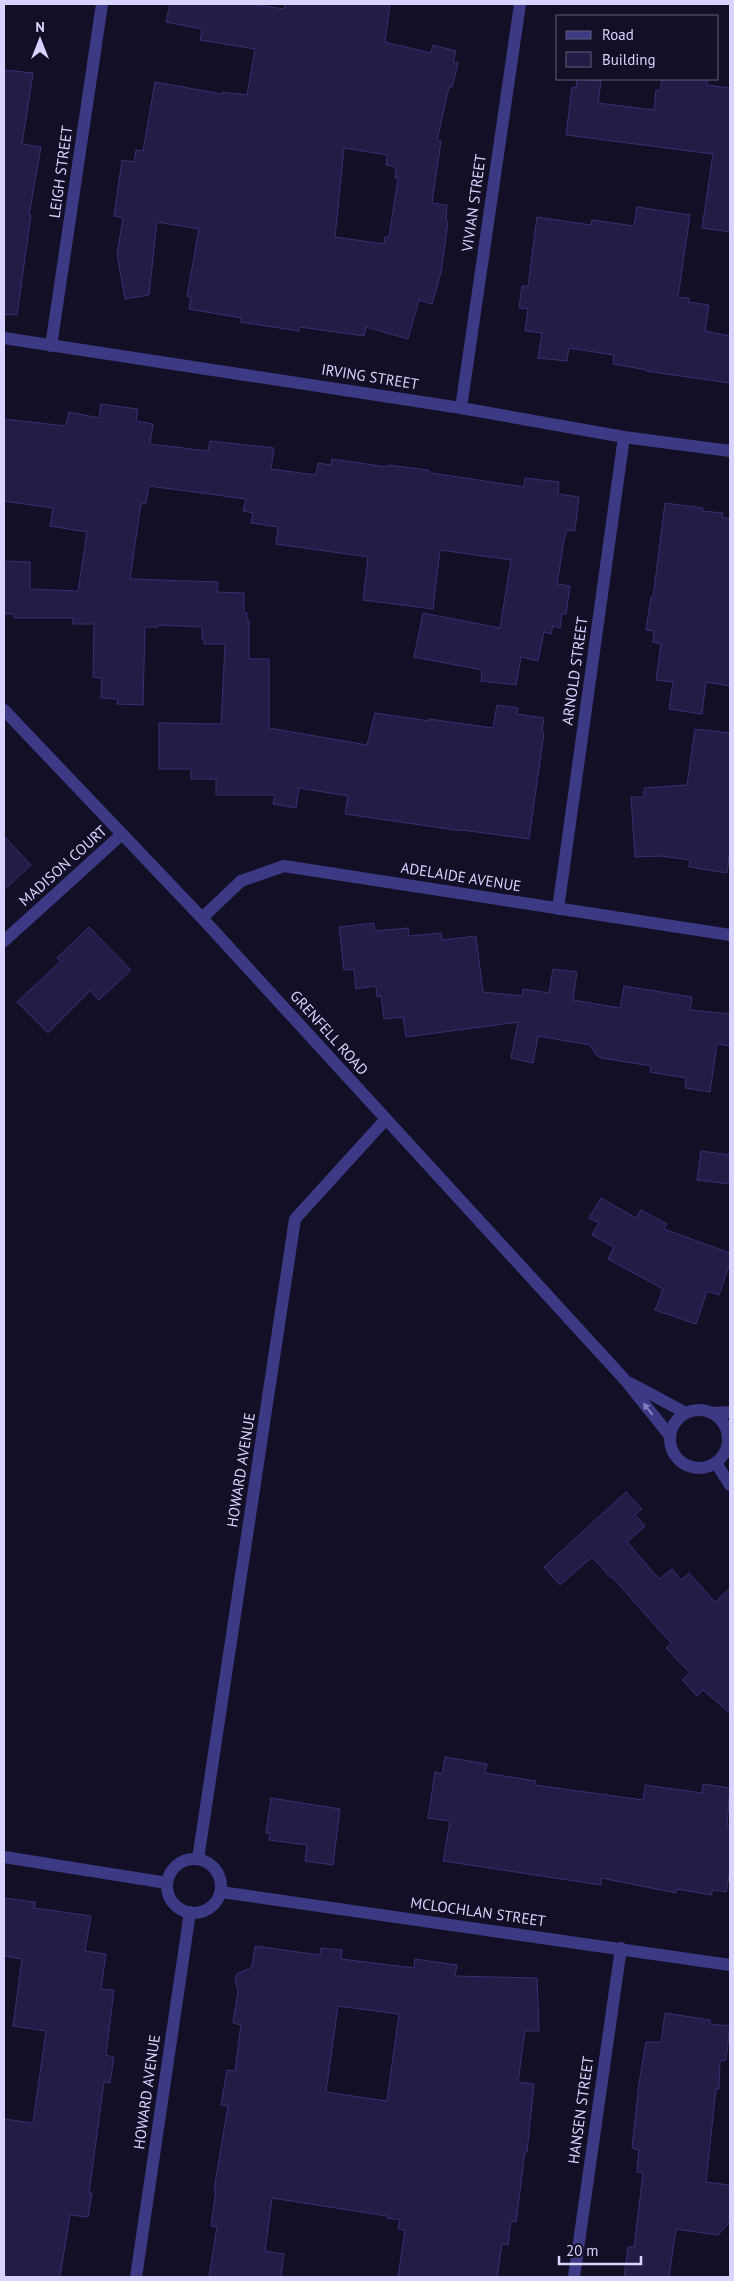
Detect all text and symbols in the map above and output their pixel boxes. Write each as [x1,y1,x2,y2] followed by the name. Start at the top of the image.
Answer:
[15,15,65,65] north arrow
[556,15,719,80] legend
[35,18,45,36] text: N
[602,25,634,44] text: Road
[602,50,656,69] text: Building
[45,124,76,219] street label: LEIGH STREET
[457,152,490,254] street label: VIVIAN STREET
[320,359,421,394] street label: IRVING STREET
[557,615,592,726] street label: ARNOLD STREET
[15,821,111,910] street label: MADISON COURT
[400,858,523,895] street label: ADELAIDE AVENUE
[286,986,372,1079] street label: GRENFELL ROAD
[643,1402,653,1416] one-way arrow
[222,1411,259,1529] street label: HOWARD AVENUE
[409,1893,548,1930] street label: MCLOCHLAN STREET
[129,2033,164,2151] street label: HOWARD AVENUE
[564,2054,598,2165] street label: HANSEN STREET
[559,2234,642,2266] scale bar
[566,2241,599,2260] text: 20 m

